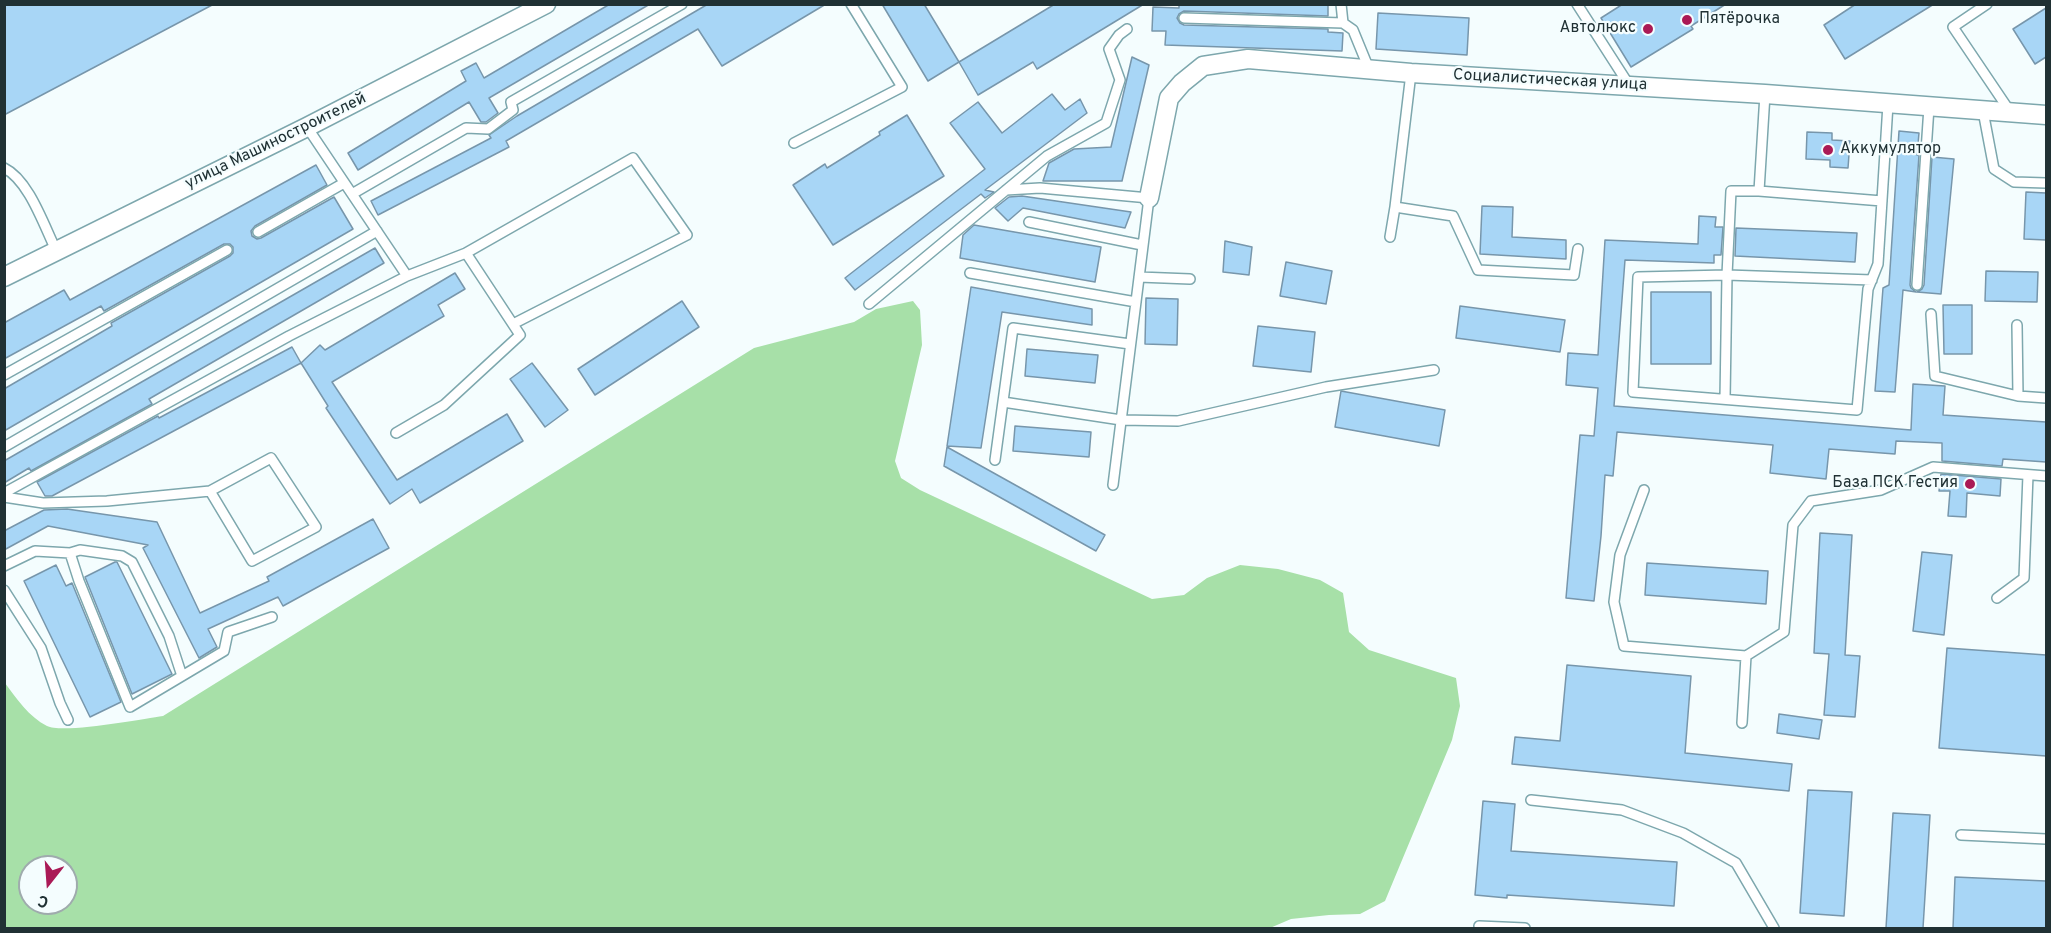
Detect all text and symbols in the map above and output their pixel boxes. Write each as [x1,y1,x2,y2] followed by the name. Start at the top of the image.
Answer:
[1699,10,1780,30] place label: Пятёрочка
[1680,13,1694,27] marker: Пятёрочка
[1560,19,1636,39] place label: Автолюкс
[1641,22,1655,36] marker: Автолюкс
[1452,66,1648,96] street label: Социалистическая улица
[182,90,370,194] street label: улица Машиностроителей
[1840,140,1941,160] place label: Аккумулятор
[1821,143,1835,157] marker: Аккумулятор
[1832,474,1958,494] place label: База ПСК Гестия
[1963,477,1977,491] marker: База ПСК Гестия
[18,855,78,915] north arrow
[36,889,51,911] text: С

